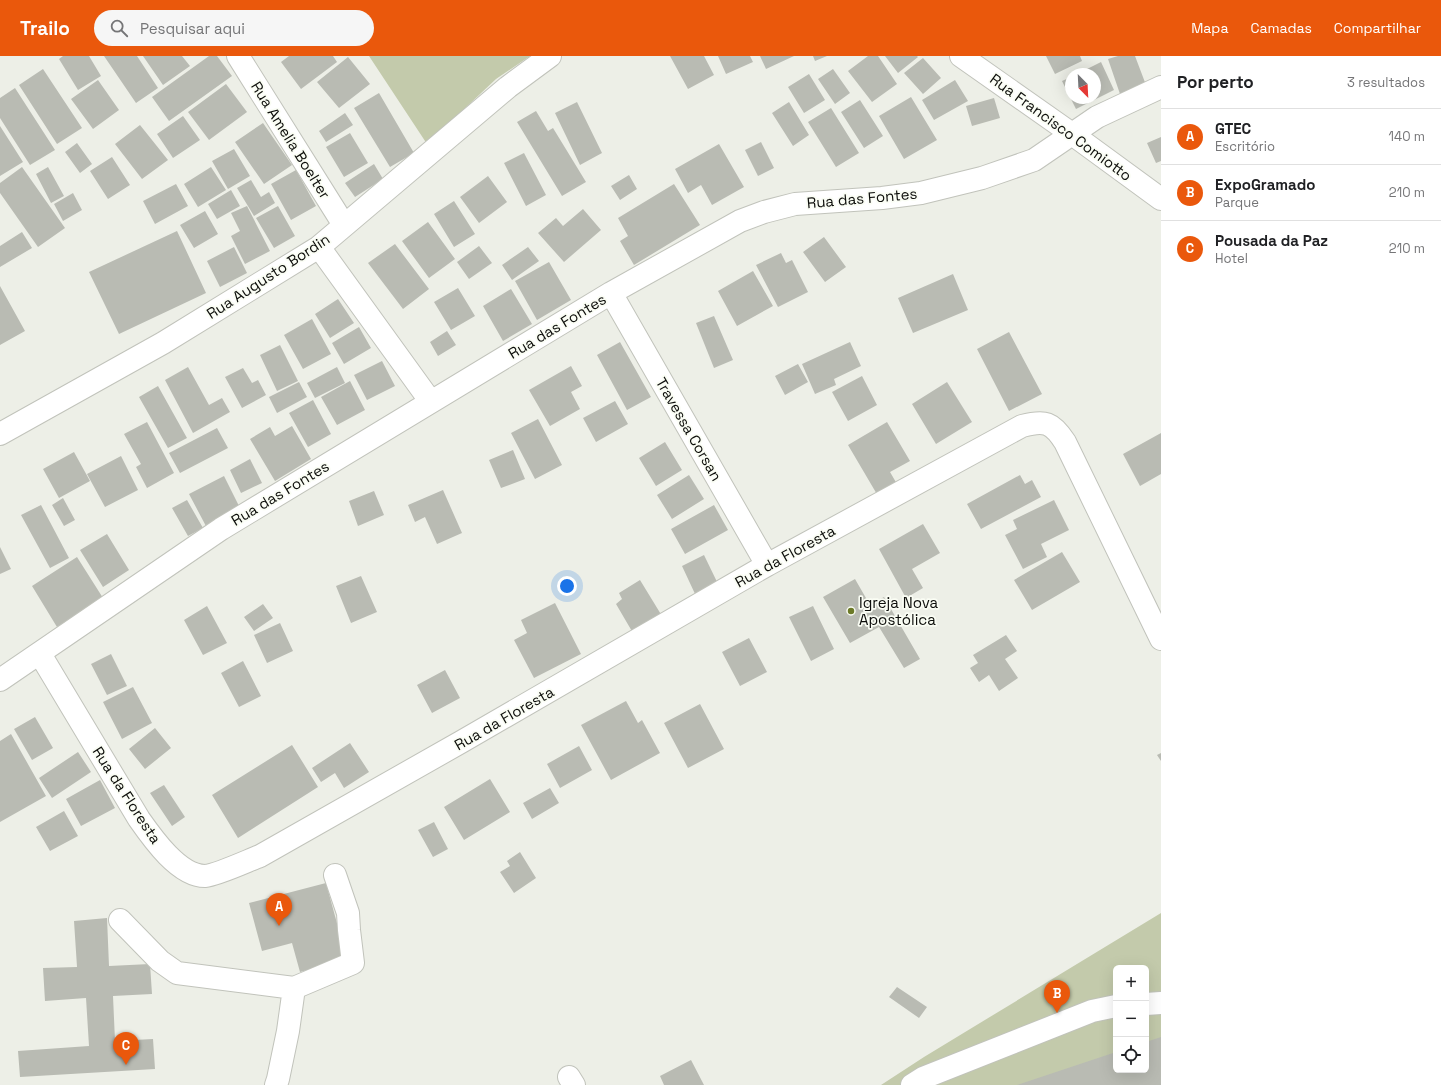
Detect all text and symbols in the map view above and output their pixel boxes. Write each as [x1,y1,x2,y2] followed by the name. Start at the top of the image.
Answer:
[94,10,374,46] search box
[20,16,70,41] text: Trailo
[108,17,130,39] icon: search
[140,19,245,38] text: Pesquisar aqui
[1191,19,1228,37] text: Mapa
[1250,19,1312,37] text: Camadas
[1334,19,1421,37] text: Compartilhar
[1065,68,1101,104] north arrow
[986,69,1136,185] street label: Rua Francisco Comiotto
[1177,71,1254,93] text: Por perto
[1347,74,1425,91] text: 3 resultados
[247,78,335,203] street label: Rua Amelia Boelter
[1215,119,1251,138] text: GTEC
[1186,128,1194,145] text: A
[1389,128,1425,145] text: 140 m
[1215,138,1275,155] text: Escritório
[1215,175,1315,194] text: ExpoGramado
[806,184,918,212] street label: Rua das Fontes
[1186,184,1194,201] text: B
[1389,184,1425,201] text: 210 m
[1215,194,1259,211] text: Parque
[203,229,333,323] street label: Rua Augusto Bordin
[1215,231,1328,250] text: Pousada da Paz
[1186,240,1194,257] text: C
[1389,240,1425,257] text: 210 m
[1215,250,1248,267] text: Hotel
[505,289,609,363] street label: Rua das Fontes
[652,374,726,484] street label: Travessa Corsan
[228,456,332,530] street label: Rua das Fontes
[732,520,839,591] street label: Rua da Floresta
[557,576,577,596] your location
[859,593,939,629] place label: Igreja Nova Apostólica
[846,606,856,616] marker: Igreja Nova Apostólica
[451,682,557,754] street label: Rua da Floresta
[89,743,166,847] street label: Rua da Floresta
[266,893,292,926] pin: A
[1113,965,1149,1073] map controls
[1113,965,1149,1001] button: +
[1044,980,1070,1013] pin: B
[1113,1001,1149,1037] button: −
[113,1032,139,1065] pin: C
[1113,1037,1149,1073] button: locate

